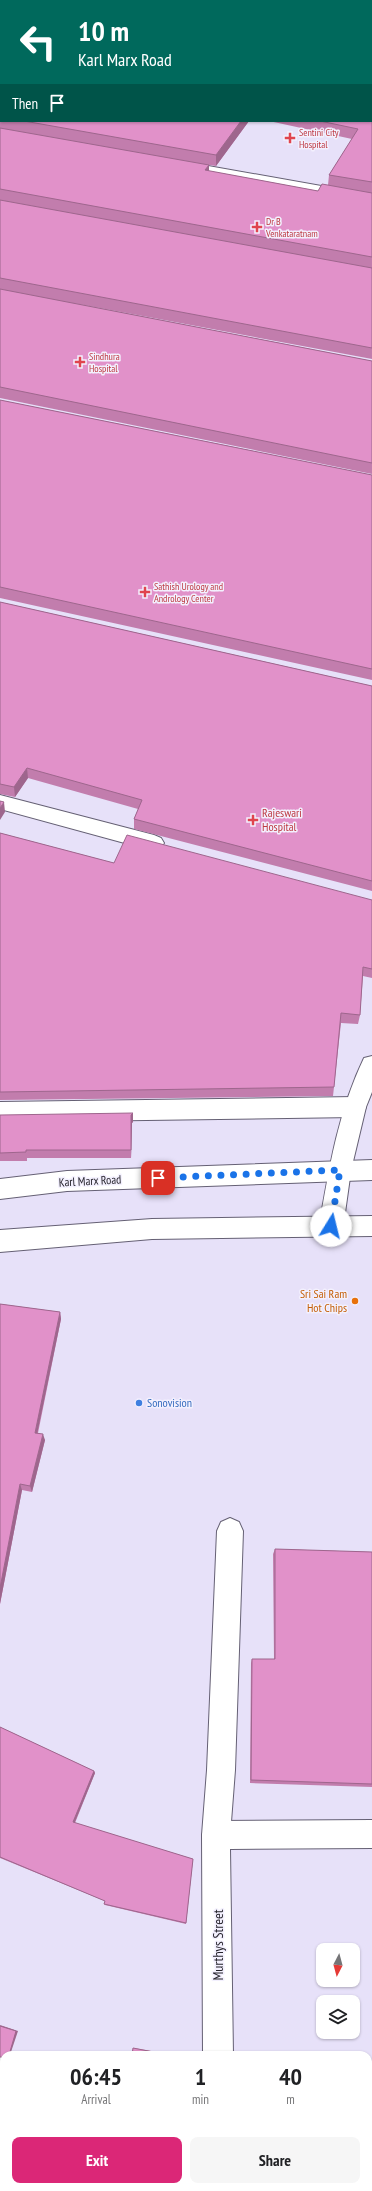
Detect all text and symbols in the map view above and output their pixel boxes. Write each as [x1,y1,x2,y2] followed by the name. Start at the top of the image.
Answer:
[78,12,129,49] text: 10 m
[12,16,64,68] icon: left
[78,48,172,71] text: Karl Marx Road
[46,92,68,114] icon: arrive
[12,94,38,113] text: Then
[299,126,339,151] place label: Sentini City Hospital
[284,132,296,144] marker: Sentini City Hospital
[265,215,318,240] place label: Dr B Venkataratnam
[251,221,263,233] marker: Dr B Venkataratnam
[89,350,120,375] place label: Sindhura Hospital
[74,356,86,368] marker: Sindhura Hospital
[154,580,223,605] place label: Sathish Urology and Andrology Center
[139,586,151,598] marker: Sathish Urology and Andrology Center
[262,805,302,834] place label: Rajeswari Hospital
[247,814,259,826] marker: Rajeswari Hospital
[141,1161,175,1195] pin
[147,1167,169,1189] icon: arrive
[58,1171,122,1190] street label: Karl Marx Road
[310,1205,352,1247] position arrow
[300,1286,347,1315] place label: Sri Sai Ram Hot Chips
[350,1296,360,1306] marker: Sri Sai Ram Hot Chips
[147,1395,192,1410] place label: Sonovision
[134,1398,144,1408] marker: Sonovision
[209,1909,227,1981] street label: Murthys Street
[316,1943,360,1987] north arrow
[316,1943,360,2039] map controls
[316,1995,360,2039] button: layers
[70,2061,122,2092] text: 06:45
[195,2061,206,2092] text: 1
[279,2061,302,2092] text: 40
[81,2091,111,2108] text: Arrival
[192,2091,209,2108] text: min
[286,2091,295,2108] text: m
[12,2137,182,2183] button: Exit
[190,2137,360,2183] button: Share

